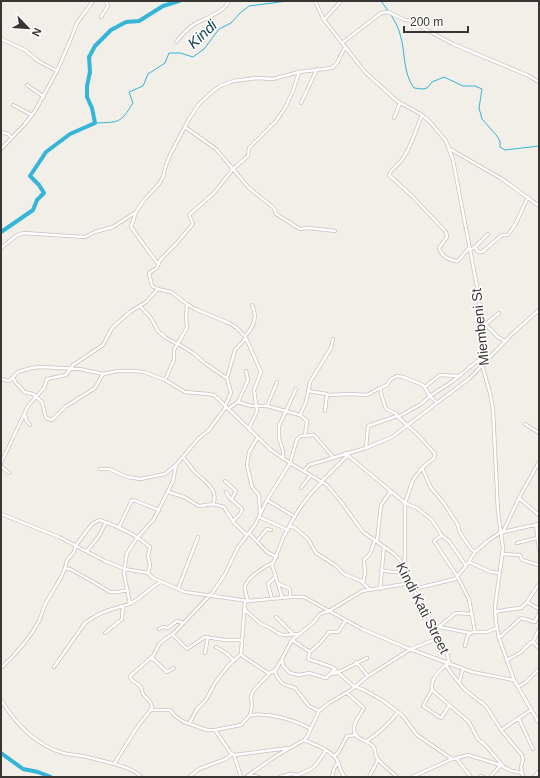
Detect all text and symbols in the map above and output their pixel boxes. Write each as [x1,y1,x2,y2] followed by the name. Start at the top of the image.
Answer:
[8,8,48,48] north arrow
[404,8,468,34] scale bar
[410,15,443,29] text: 200 m
[184,16,220,52] water label: Kindi
[30,26,44,38] text: N
[468,287,492,367] street label: Miembeni St
[393,560,453,656] street label: Kindi Kati Street

